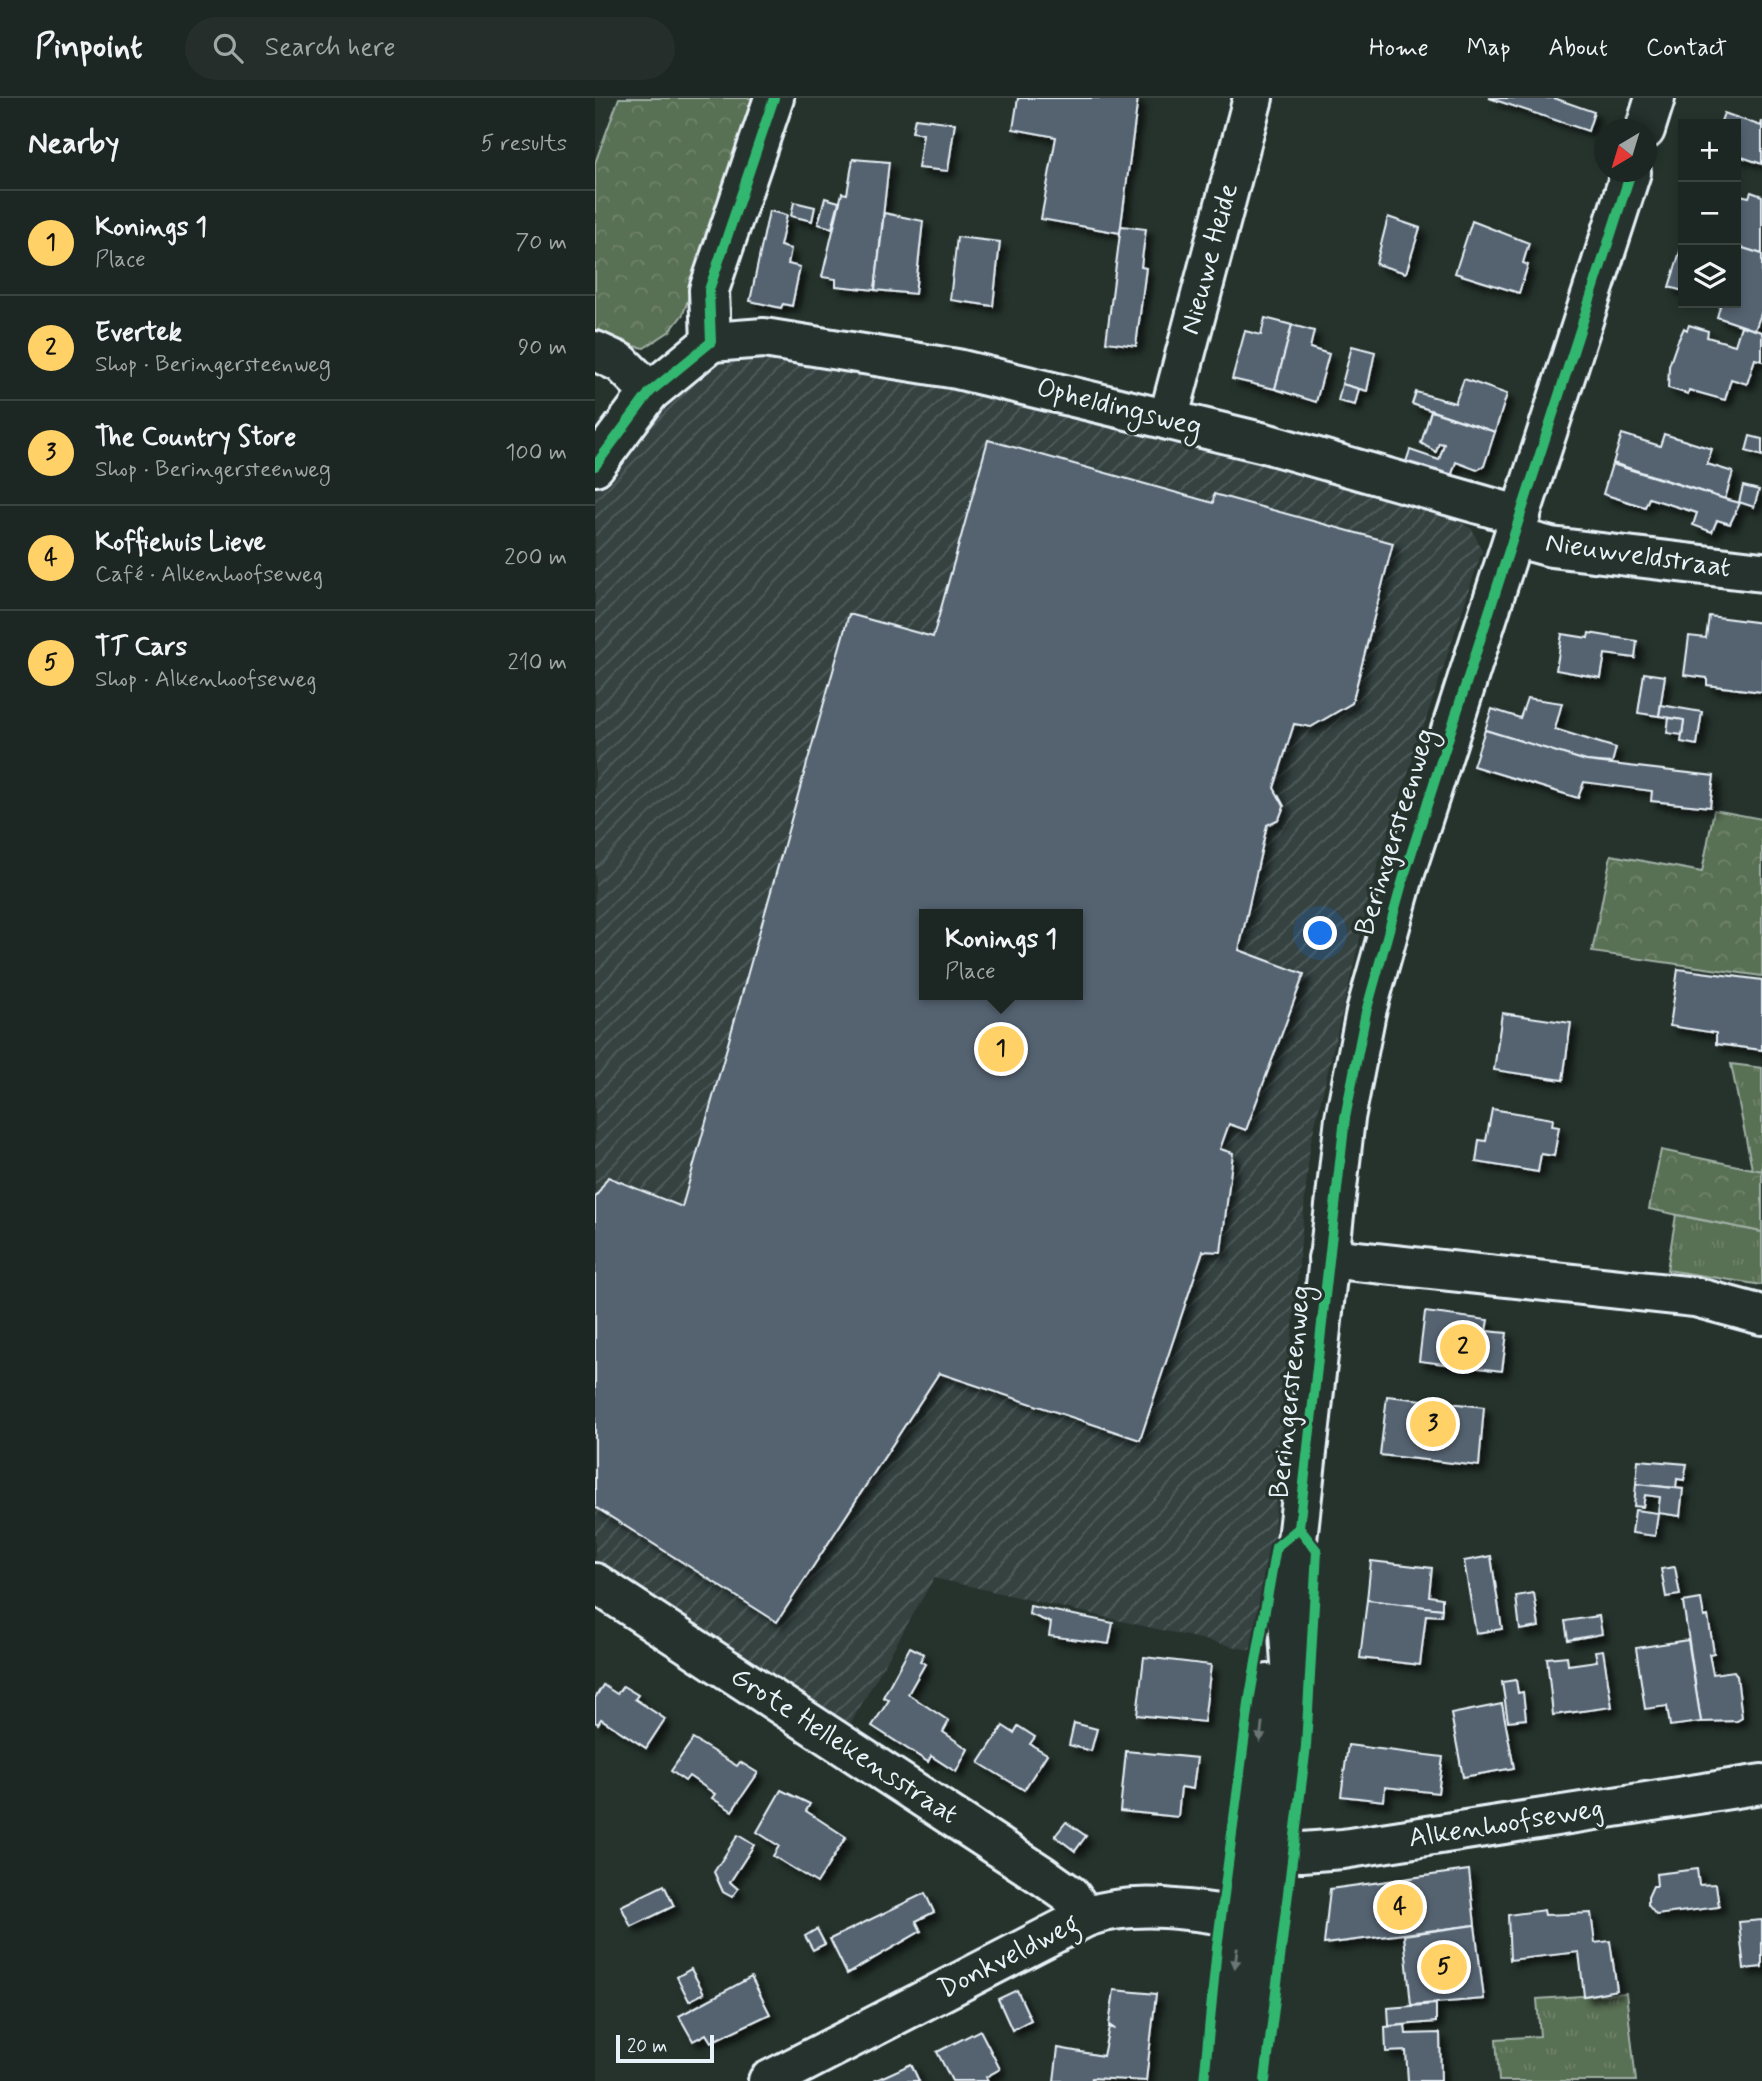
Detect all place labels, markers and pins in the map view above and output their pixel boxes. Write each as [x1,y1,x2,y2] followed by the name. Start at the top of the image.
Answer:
[978,1023,1024,1075] pin: 1
[1440,1321,1486,1373] pin: 2
[1410,1398,1456,1450] pin: 3
[1377,1881,1423,1933] pin: 4
[1421,1941,1467,1993] pin: 5

